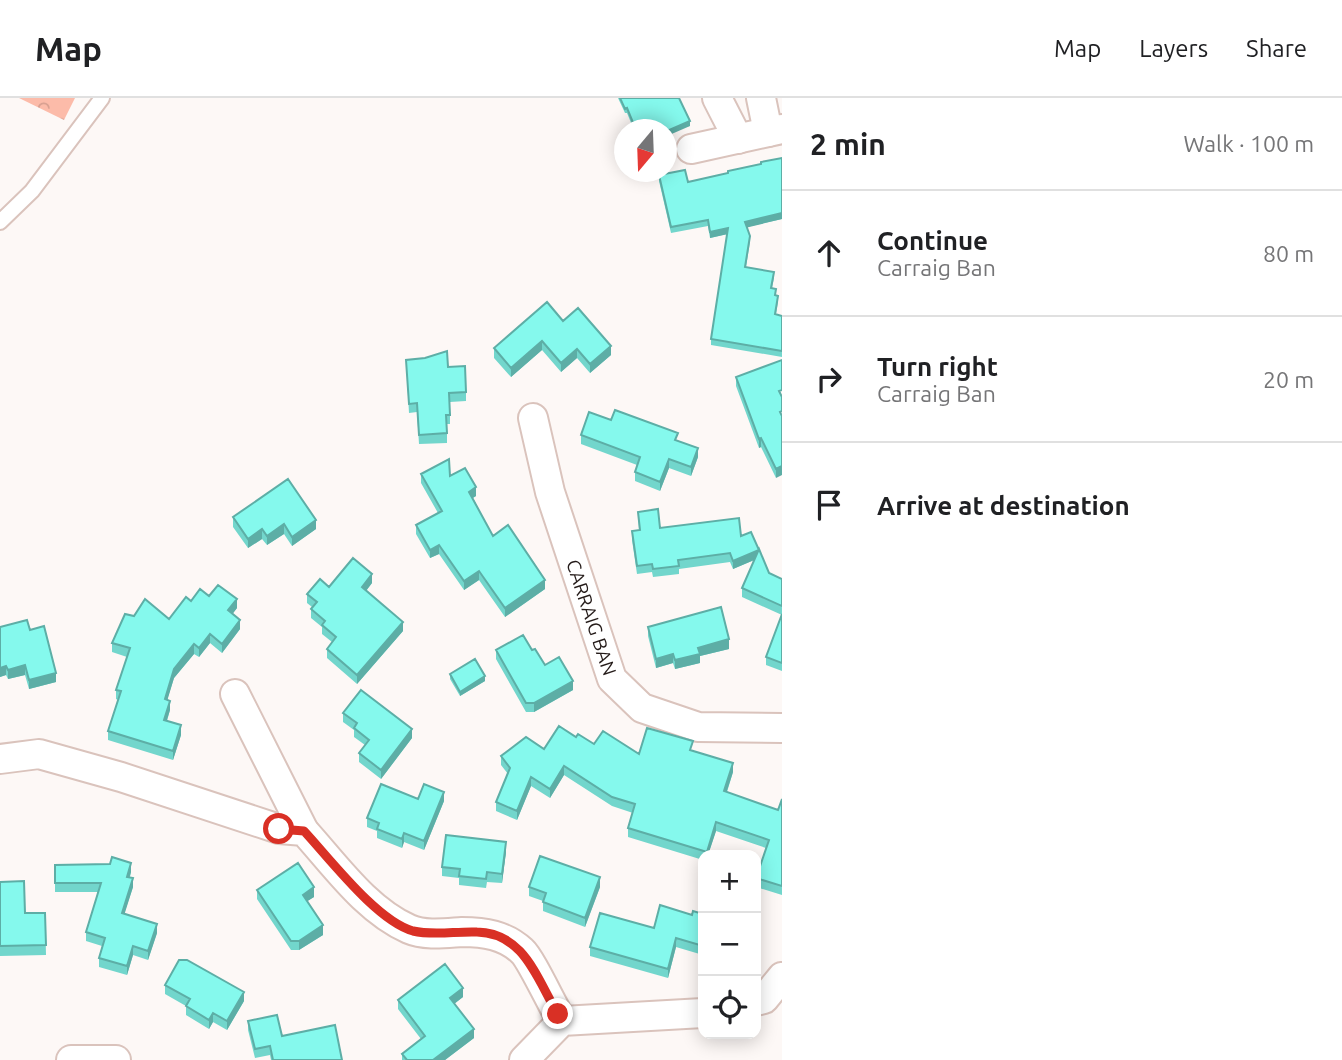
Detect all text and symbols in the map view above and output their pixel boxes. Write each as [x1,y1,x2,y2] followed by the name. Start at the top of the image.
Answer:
[35,30,102,67] text: Map
[1054,35,1101,62] text: Map
[1139,35,1208,62] text: Layers
[1246,35,1307,62] text: Share
[614,119,677,182] north arrow
[810,127,886,161] text: 2 min
[1183,131,1314,156] text: Walk · 100 m
[877,226,988,255] text: Continue
[810,234,848,272] icon: ahead
[1263,241,1314,266] text: 80 m
[877,255,996,280] text: Carraig Ban
[877,352,998,381] text: Turn right
[810,360,848,398] icon: right
[1263,367,1314,392] text: 20 m
[877,381,996,406] text: Carraig Ban
[810,486,848,524] icon: arrive
[877,491,1130,520] text: Arrive at destination
[562,557,621,678] street label: CARRAIG BAN
[263,813,294,844] route start
[698,850,761,1039] map controls
[698,850,761,913] button: +
[698,913,761,976] button: −
[698,976,761,1039] button: locate
[542,998,573,1029] route end

